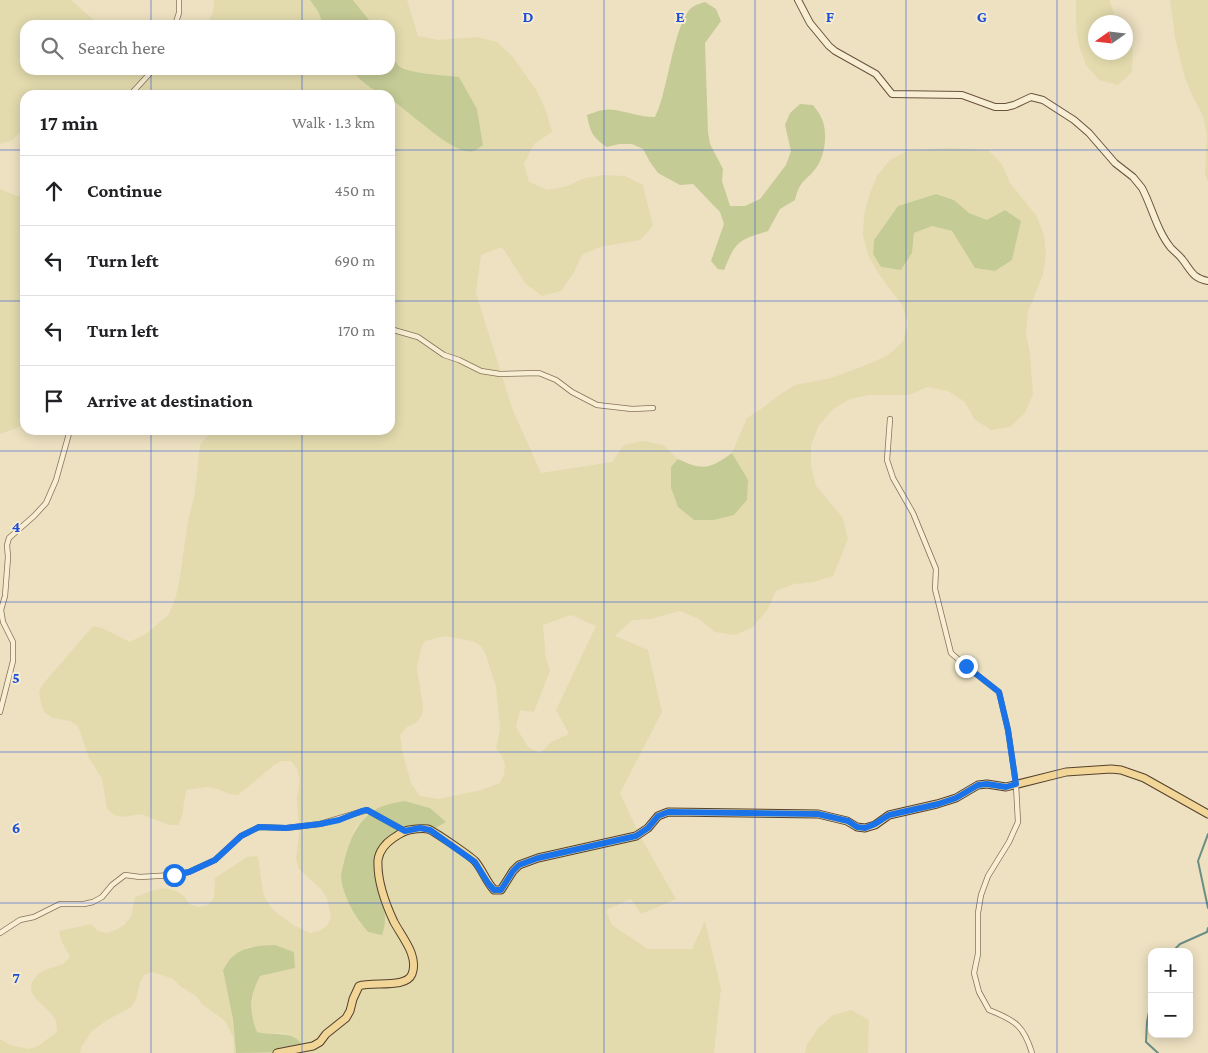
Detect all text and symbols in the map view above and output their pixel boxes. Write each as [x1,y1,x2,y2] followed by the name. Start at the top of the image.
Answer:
[522,8,534,25] text: D
[675,8,685,25] text: E
[826,8,835,25] text: F
[977,8,987,25] text: G
[1088,15,1133,60] north arrow
[20,20,395,75] search box
[38,34,66,62] icon: search
[78,37,165,58] text: Search here
[40,111,98,135] text: 17 min
[292,114,375,131] text: Walk · 1.3 km
[40,177,68,205] icon: ahead
[87,180,162,201] text: Continue
[334,182,375,199] text: 450 m
[40,247,68,275] icon: left
[87,250,159,271] text: Turn left
[334,252,375,269] text: 690 m
[40,317,68,345] icon: left
[87,320,159,341] text: Turn left
[338,322,375,339] text: 170 m
[40,387,68,415] icon: arrive
[87,390,253,411] text: Arrive at destination
[12,518,21,535] text: 4
[955,655,978,678] route end
[12,669,20,686] text: 5
[12,819,20,836] text: 6
[163,864,186,887] route start
[1148,948,1193,1038] map controls
[1148,948,1193,993] button: +
[12,969,20,986] text: 7
[1148,993,1193,1038] button: −

